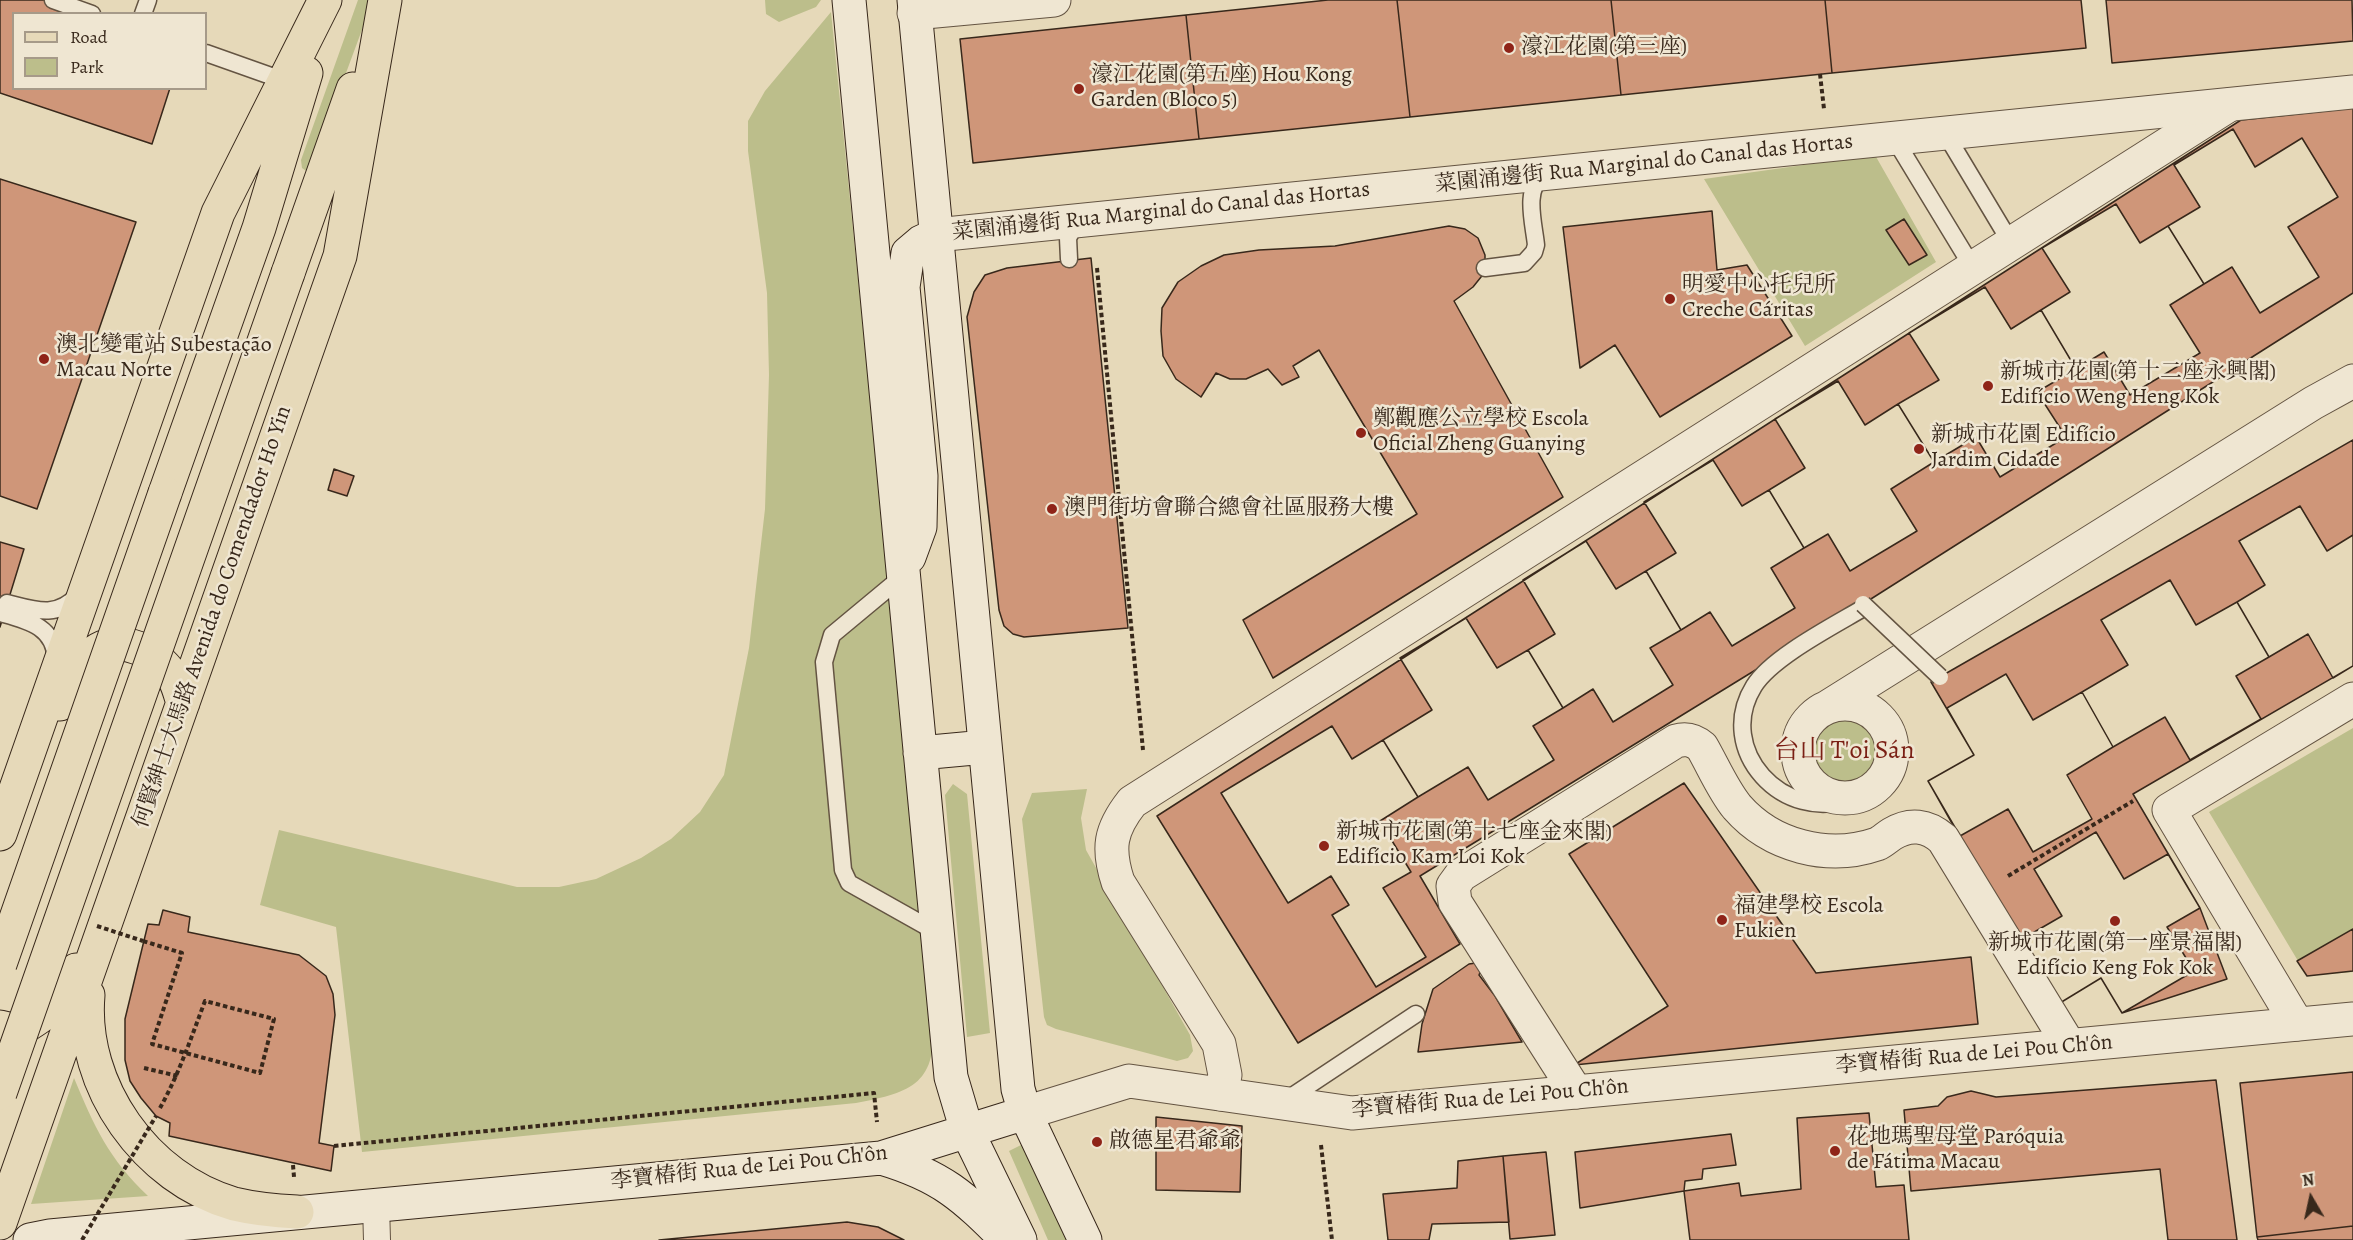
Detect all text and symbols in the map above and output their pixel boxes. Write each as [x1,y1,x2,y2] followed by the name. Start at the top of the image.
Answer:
[12,12,207,90] legend
[70,25,107,49] text: Road
[1521,35,1687,61] place label: 濠江花園(第三座)
[1502,41,1516,55] marker: 濠江花園(第三座)
[70,55,104,79] text: Park
[1091,63,1352,114] place label: 濠江花園(第五座) Hou Kong Garden (Bloco 5)
[1072,82,1086,96] marker: 濠江花園(第五座) Hou Kong Garden (Bloco 5)
[1434,129,1854,199] street label: 菜園涌邊街 Rua Marginal do Canal das Hortas
[951,177,1371,247] street label: 菜園涌邊街 Rua Marginal do Canal das Hortas
[1682,273,1836,324] place label: 明愛中心托兒所 Creche Cáritas
[1663,292,1677,306] marker: 明愛中心托兒所 Creche Cáritas
[56,333,272,384] place label: 澳北變電站 Subestação Macau Norte
[37,352,51,366] marker: 澳北變電站 Subestação Macau Norte
[2000,360,2276,412] place label: 新城市花園(第十二座永興閣) Edifício Weng Heng Kok
[1981,379,1995,393] marker: 新城市花園(第十二座永興閣) Edifício Weng Heng Kok
[128,402,298,832] street label: 何賢紳士大馬路 Avenida do Comendador Ho Yin
[1373,407,1589,458] place label: 鄭觀應公立學校 Escola Oficial Zheng Guanying
[1931,423,2116,475] place label: 新城市花園 Edifício Jardim Cidade
[1354,426,1368,440] marker: 鄭觀應公立學校 Escola Oficial Zheng Guanying
[1912,442,1926,456] marker: 新城市花園 Edifício Jardim Cidade
[1064,496,1394,522] place label: 澳門街坊會聯合總會社區服務大樓
[1045,502,1059,516] marker: 澳門街坊會聯合總會社區服務大樓
[1774,736,1914,768] district label: 台山 T'oi Sán
[1336,820,1612,872] place label: 新城市花園(第十七座金來閣) Edifício Kam Loi Kok
[1317,839,1331,853] marker: 新城市花園(第十七座金來閣) Edifício Kam Loi Kok
[1734,894,1884,945] place label: 福建學校 Escola Fukien
[1715,913,1729,927] marker: 福建學校 Escola Fukien
[2108,914,2122,928] marker: 新城市花園(第一座景福閣) Edifício Keng Fok Kok
[1988,931,2242,982] place label: 新城市花園(第一座景福閣) Edifício Keng Fok Kok
[1834,1030,2114,1080] street label: 李寶椿街 Rua de Lei Pou Ch'ôn
[1350,1074,1630,1124] street label: 李寶椿街 Rua de Lei Pou Ch'ôn
[1847,1125,2064,1176] place label: 花地瑪聖母堂 Paróquia de Fátima Macau
[1109,1129,1241,1155] place label: 啟德星君爺爺
[1090,1135,1104,1149] marker: 啟德星君爺爺
[609,1140,889,1196] street label: 李寶椿街 Rua de Lei Pou Ch'ôn
[1828,1144,1842,1158] marker: 花地瑪聖母堂 Paróquia de Fátima Macau
[2281,1168,2341,1228] north arrow
[2301,1168,2316,1192] text: N

